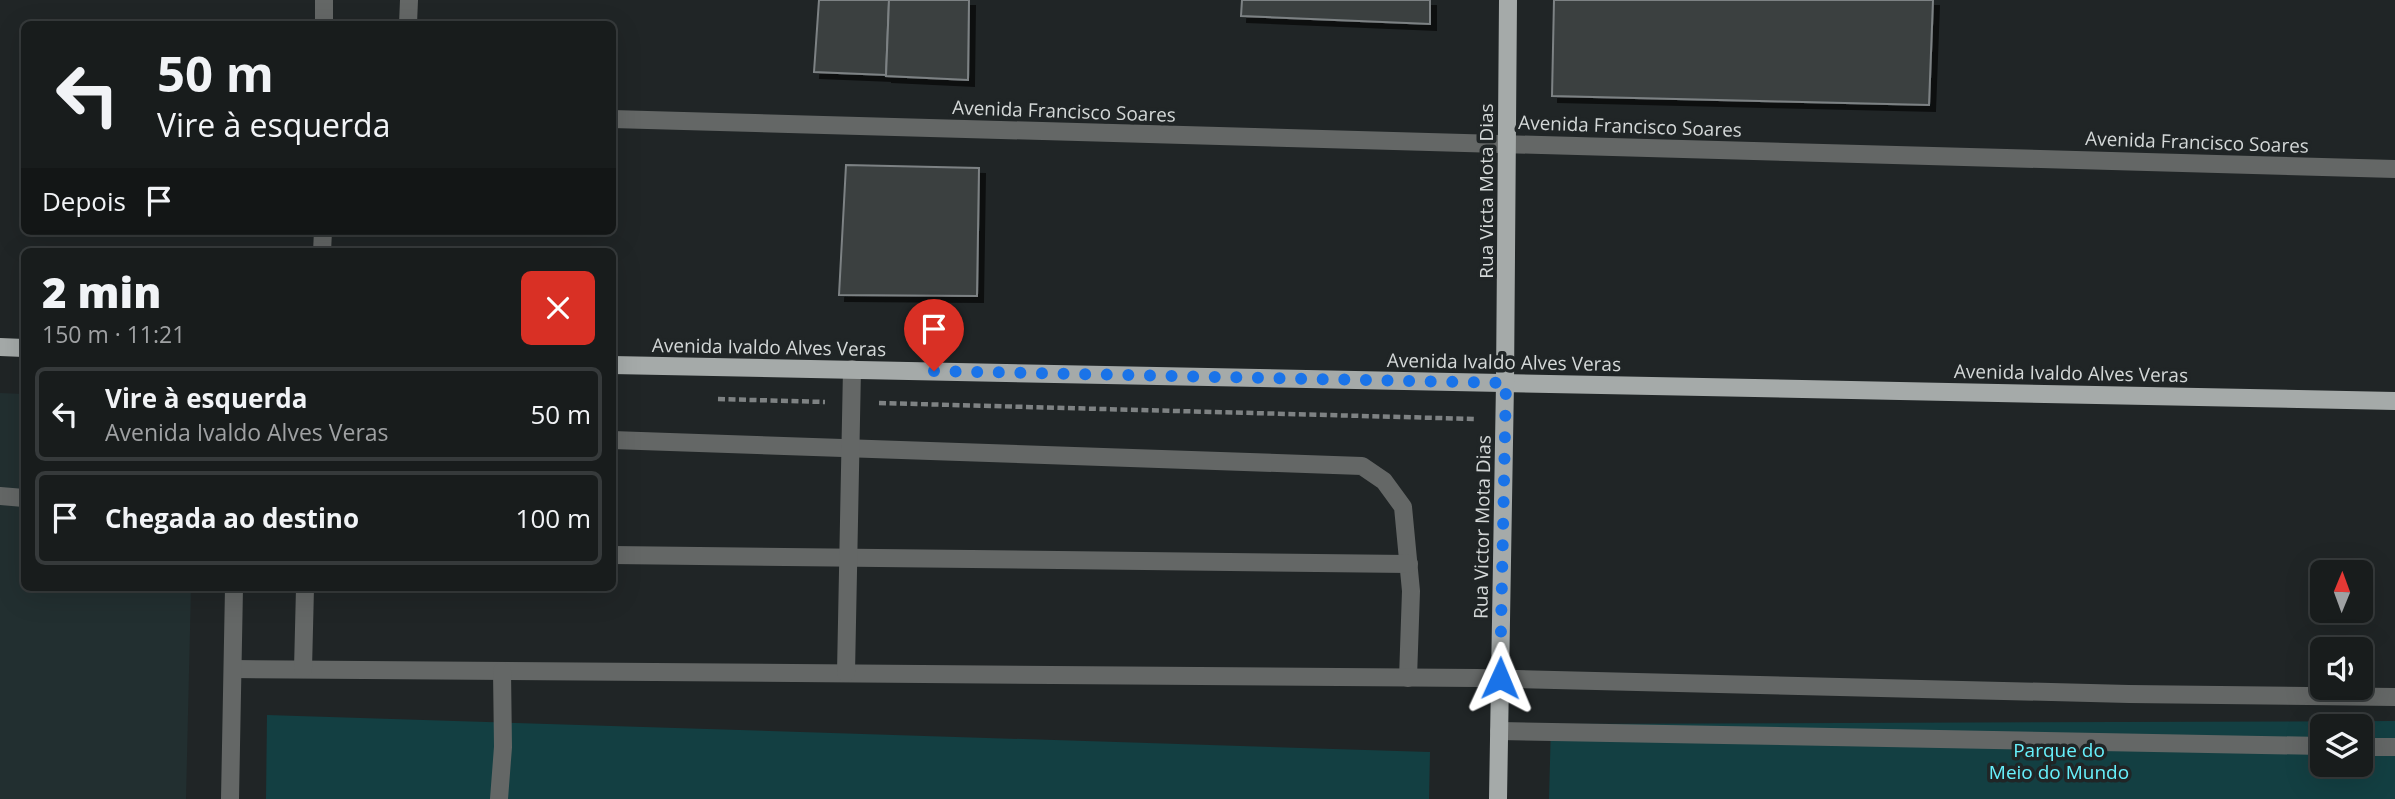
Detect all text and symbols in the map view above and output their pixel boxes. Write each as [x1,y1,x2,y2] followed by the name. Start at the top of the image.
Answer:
[157,40,274,106] text: 50 m
[42,49,133,140] icon: left
[952,94,1176,128] street label: Avenida Francisco Soares
[157,103,390,146] text: Vire à esquerda
[1473,103,1499,279] street label: Rua Victa Mota Dias
[1518,109,1742,143] street label: Avenida Francisco Soares
[2085,125,2309,159] street label: Avenida Francisco Soares
[140,182,178,220] icon: arrive
[42,183,126,219] text: Depois
[42,263,161,320] text: 2 min
[521,271,595,345] button: close
[904,299,964,371] pin
[915,310,953,348] icon: arrive
[42,318,185,350] text: 150 m · 11:21
[652,332,886,362] street label: Avenida Ivaldo Alves Veras
[1387,347,1621,377] street label: Avenida Ivaldo Alves Veras
[1954,358,2188,388] street label: Avenida Ivaldo Alves Veras
[105,380,307,416] text: Vire à esquerda
[46,395,84,433] icon: left
[530,396,591,432] text: 50 m
[105,416,389,448] text: Avenida Ivaldo Alves Veras
[1467,435,1497,619] street label: Rua Victor Mota Dias
[46,499,84,537] icon: arrive
[105,500,359,536] text: Chegada ao destino
[516,500,591,536] text: 100 m
[2310,560,2373,623] north arrow
[2310,560,2373,777] map controls
[2310,637,2373,700] button: sound
[1463,641,1537,715] position arrow
[2310,714,2373,777] button: layers
[1989,737,2129,785] park label: Parque do Meio do Mundo

